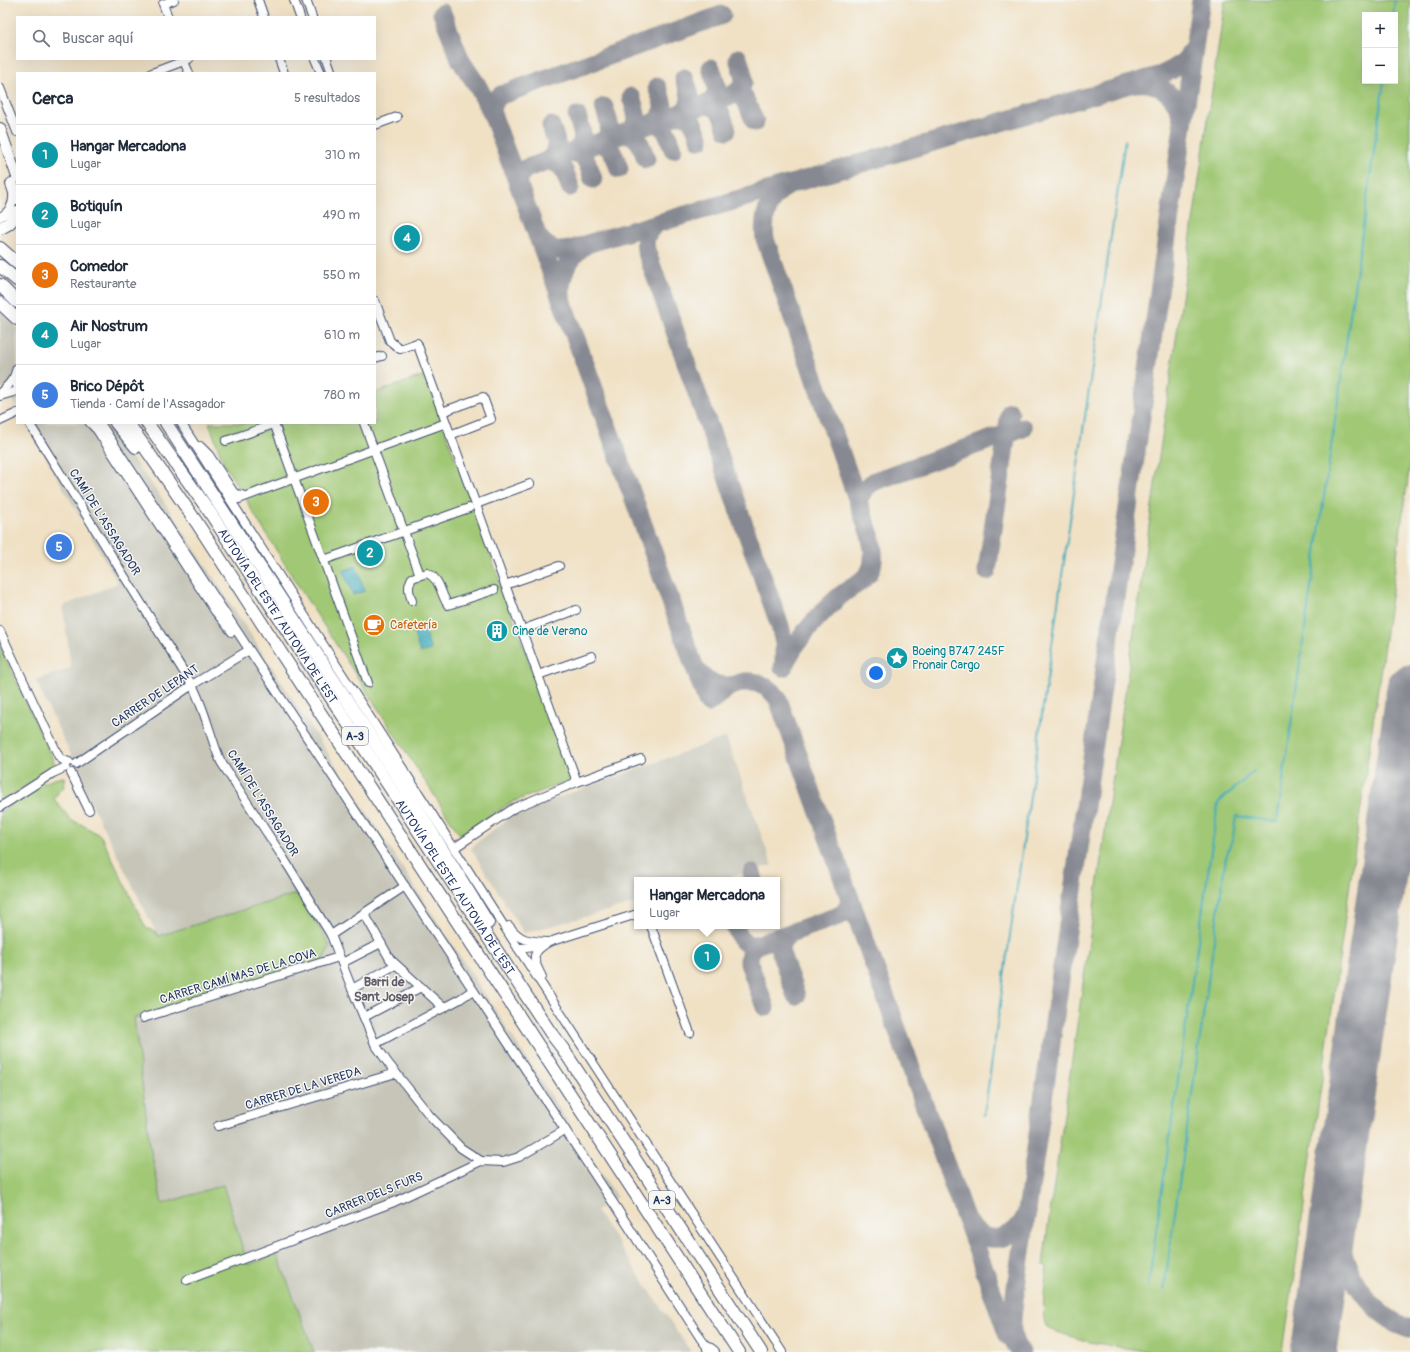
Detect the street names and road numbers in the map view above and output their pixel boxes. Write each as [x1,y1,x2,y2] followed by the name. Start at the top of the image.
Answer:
[66,466,144,578] street label: CAMÍ DE L'ASSAGADOR
[214,526,340,707] street label: AUTOVÍA DEL ESTE / AUTOVIA DE L'EST
[109,661,202,731] street label: CARRER DE LEPANT
[342,727,368,745] road number: A-3
[224,747,302,859] street label: CAMÍ DE L'ASSAGADOR
[392,797,518,978] street label: AUTOVÍA DEL ESTE / AUTOVIA DE L'EST
[158,944,318,1007] street label: CARRER CAMÍ MAS DE LA COVA
[243,1064,363,1113] street label: CARRER DE LA VEREDA
[323,1169,425,1222] street label: CARRER DELS FURS
[649,1191,675,1209] road number: A-3

